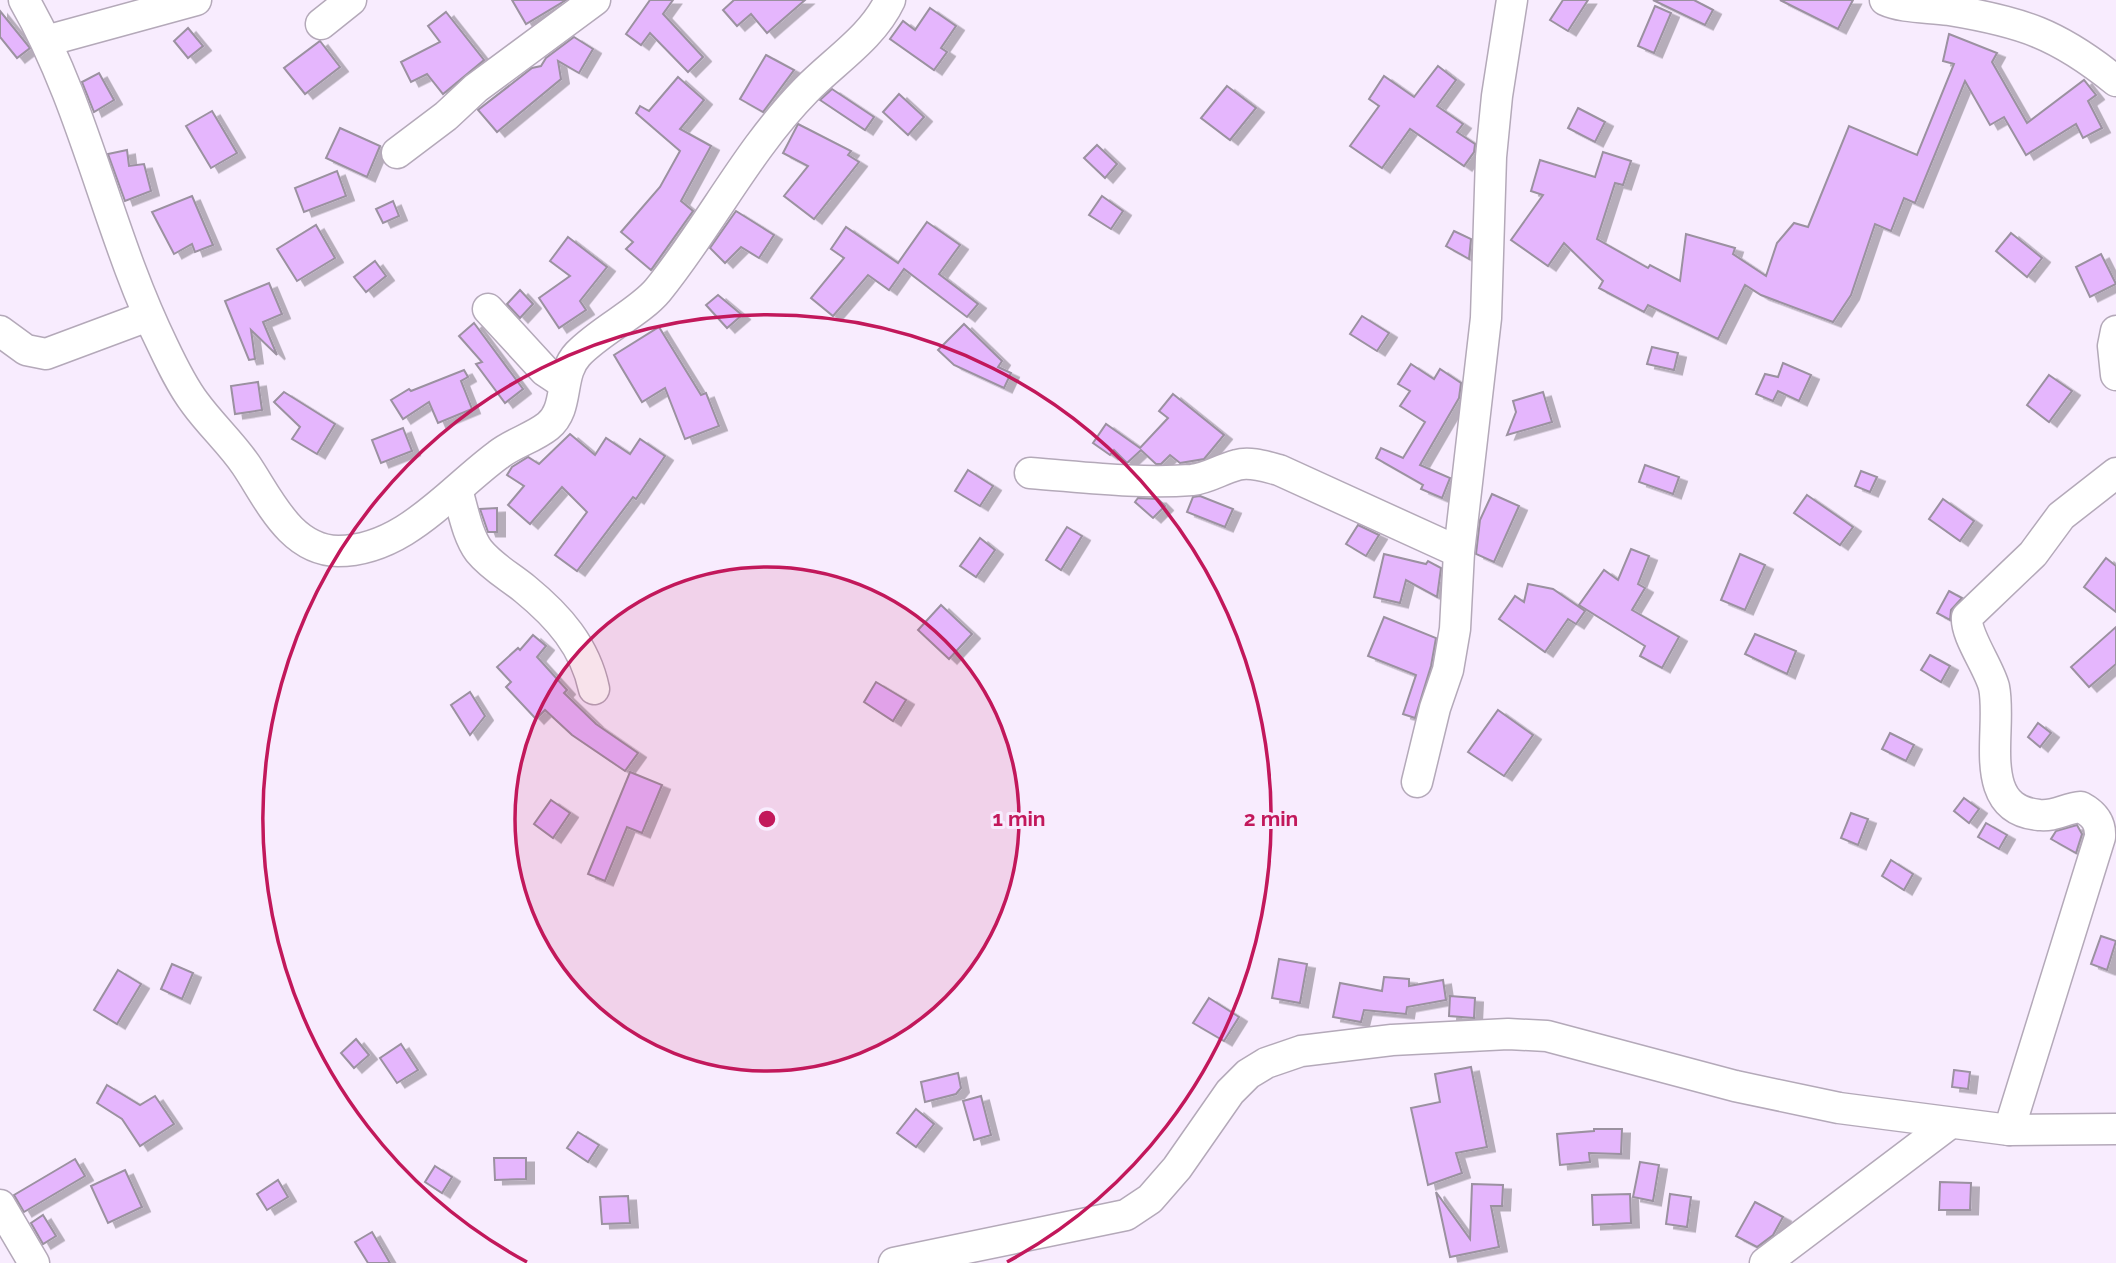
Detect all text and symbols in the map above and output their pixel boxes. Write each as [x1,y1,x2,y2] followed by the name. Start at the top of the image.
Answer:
[992,806,1046,831] text: 1 min
[1244,806,1298,831] text: 2 min
[755,807,779,831] centre of rings

